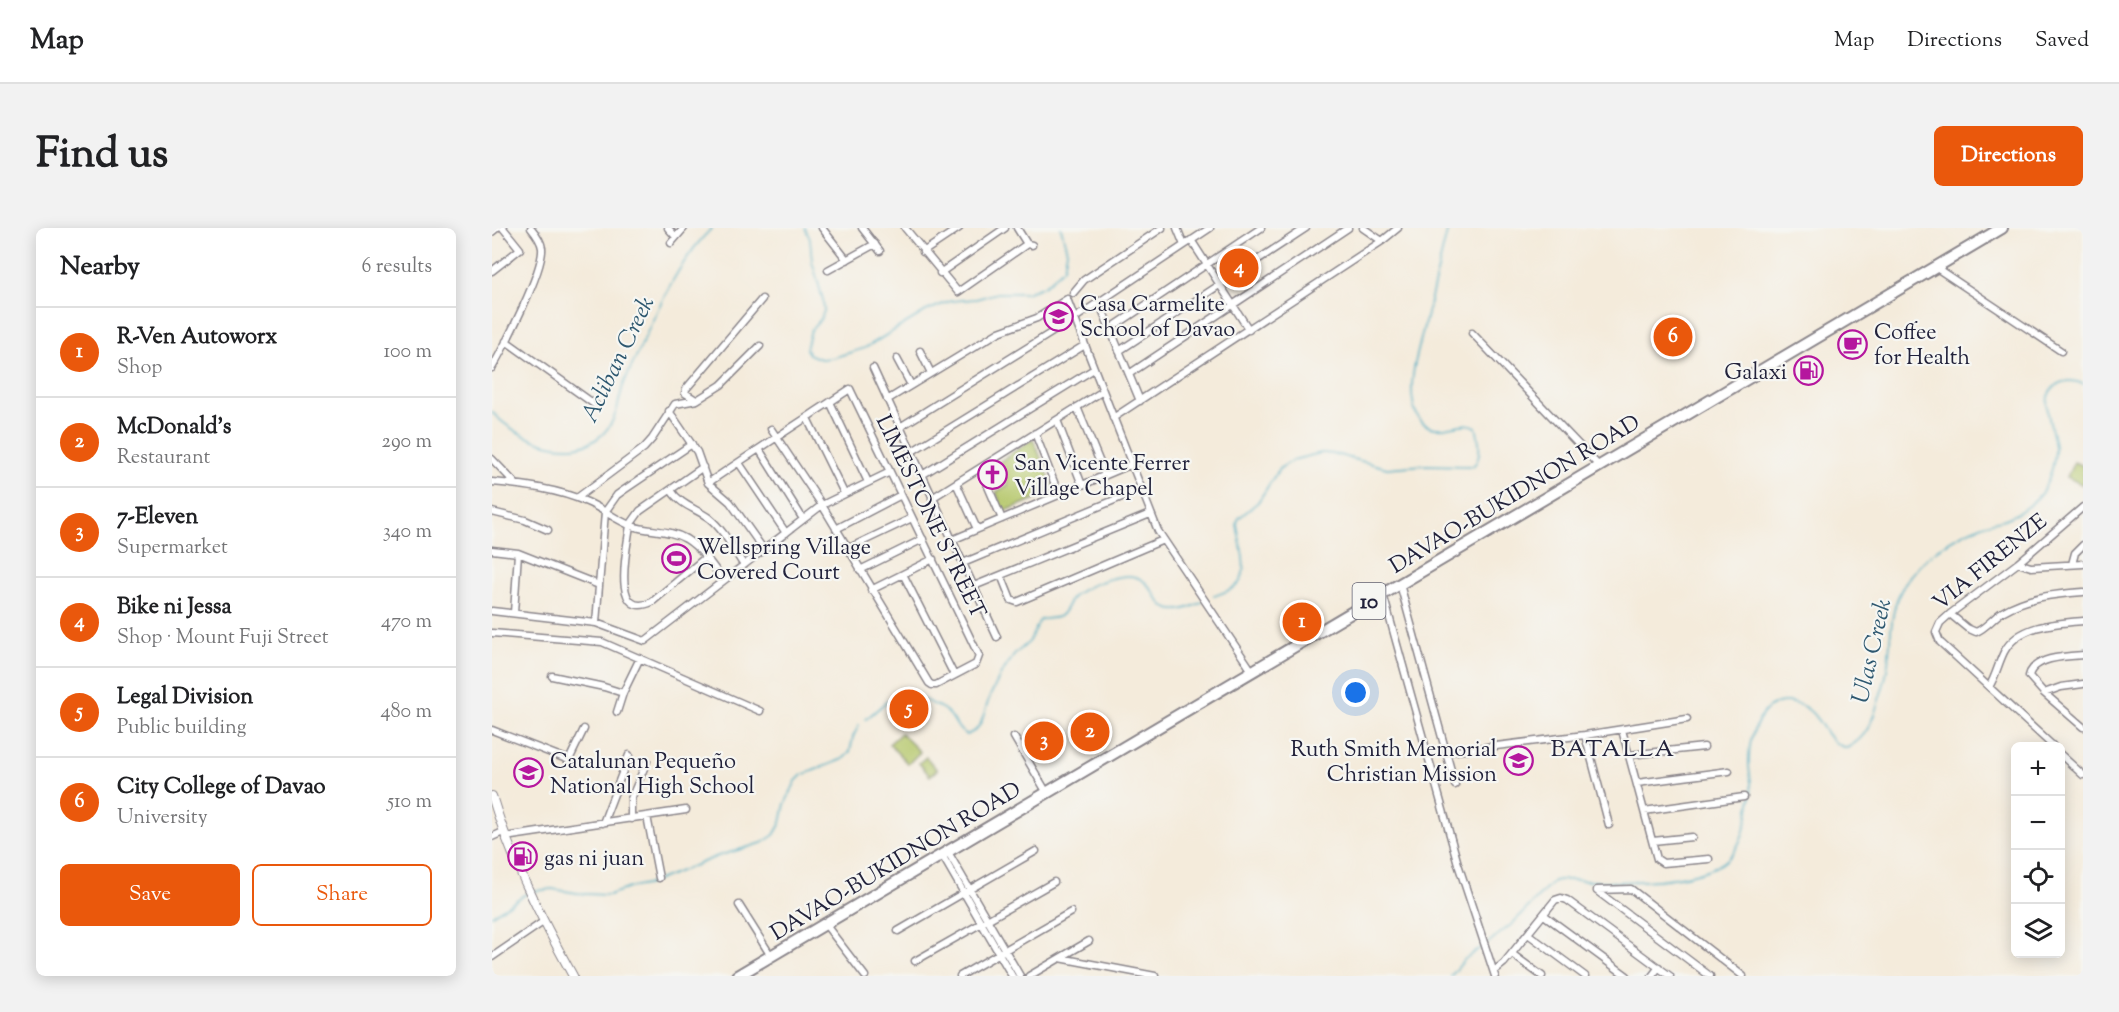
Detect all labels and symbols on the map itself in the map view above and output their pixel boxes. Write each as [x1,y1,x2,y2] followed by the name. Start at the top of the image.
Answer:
[1220,246,1258,291] pin: 4
[1080,290,1235,347] place label: Casa Carmelite School of Davao
[573,291,664,429] water label: Acliban Creek
[1043,300,1075,332] school or university icon: Casa Carmelite School of Davao
[1654,314,1692,360] pin: 6
[1874,318,1970,375] place label: Coffee for Health
[1837,328,1869,360] cafe icon: Coffee for Health
[1792,355,1824,387] fuel station icon: Galaxi
[1724,358,1787,390] place label: Galaxi
[1384,408,1647,583] street label: DAVAO-BUKIDNON ROAD
[866,410,993,625] street label: LIMESTONE STREET
[1014,449,1190,506] place label: San Vicente Ferrer Village Chapel
[977,459,1009,491] church icon: San Vicente Ferrer Village Chapel
[1927,507,2055,620] street label: VIA FIRENZE
[697,533,871,590] place label: Wellspring Village Covered Court
[660,543,692,575] sports icon: Wellspring Village Covered Court
[1352,583,1386,619] road number: 10
[1844,596,1902,707] water label: Ulas Creek
[1282,600,1322,644] pin: 1
[1341,678,1370,707] your location
[890,686,928,732] pin: 5
[1070,710,1110,754] pin: 2
[1024,718,1064,764] pin: 3
[1551,733,1675,767] district label: BATALLA
[1291,735,1497,792] place label: Ruth Smith Memorial Christian Mission
[1502,745,1534,777] school or university icon: Ruth Smith Memorial Christian Mission
[550,747,755,804] place label: Catalunan Pequeño National High School
[513,757,545,789] school or university icon: Catalunan Pequeño National High School
[765,775,1028,950] street label: DAVAO-BUKIDNON ROAD
[507,841,539,873] fuel station icon: gas ni juan
[544,844,644,876] place label: gas ni juan

